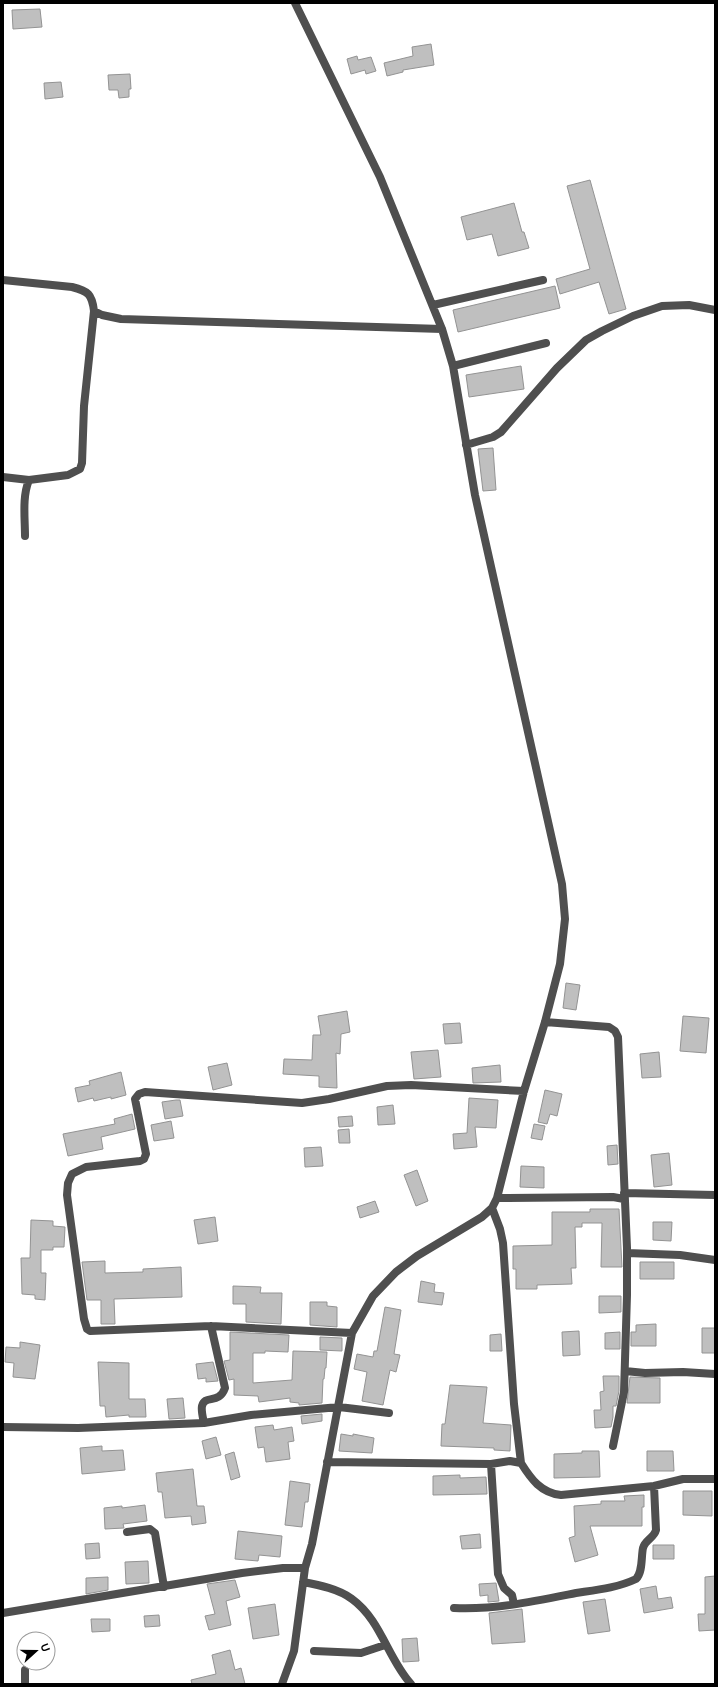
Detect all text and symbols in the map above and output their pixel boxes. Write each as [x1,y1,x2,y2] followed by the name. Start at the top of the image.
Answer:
[16,1631,56,1671] north arrow
[37,1641,53,1654] text: U

